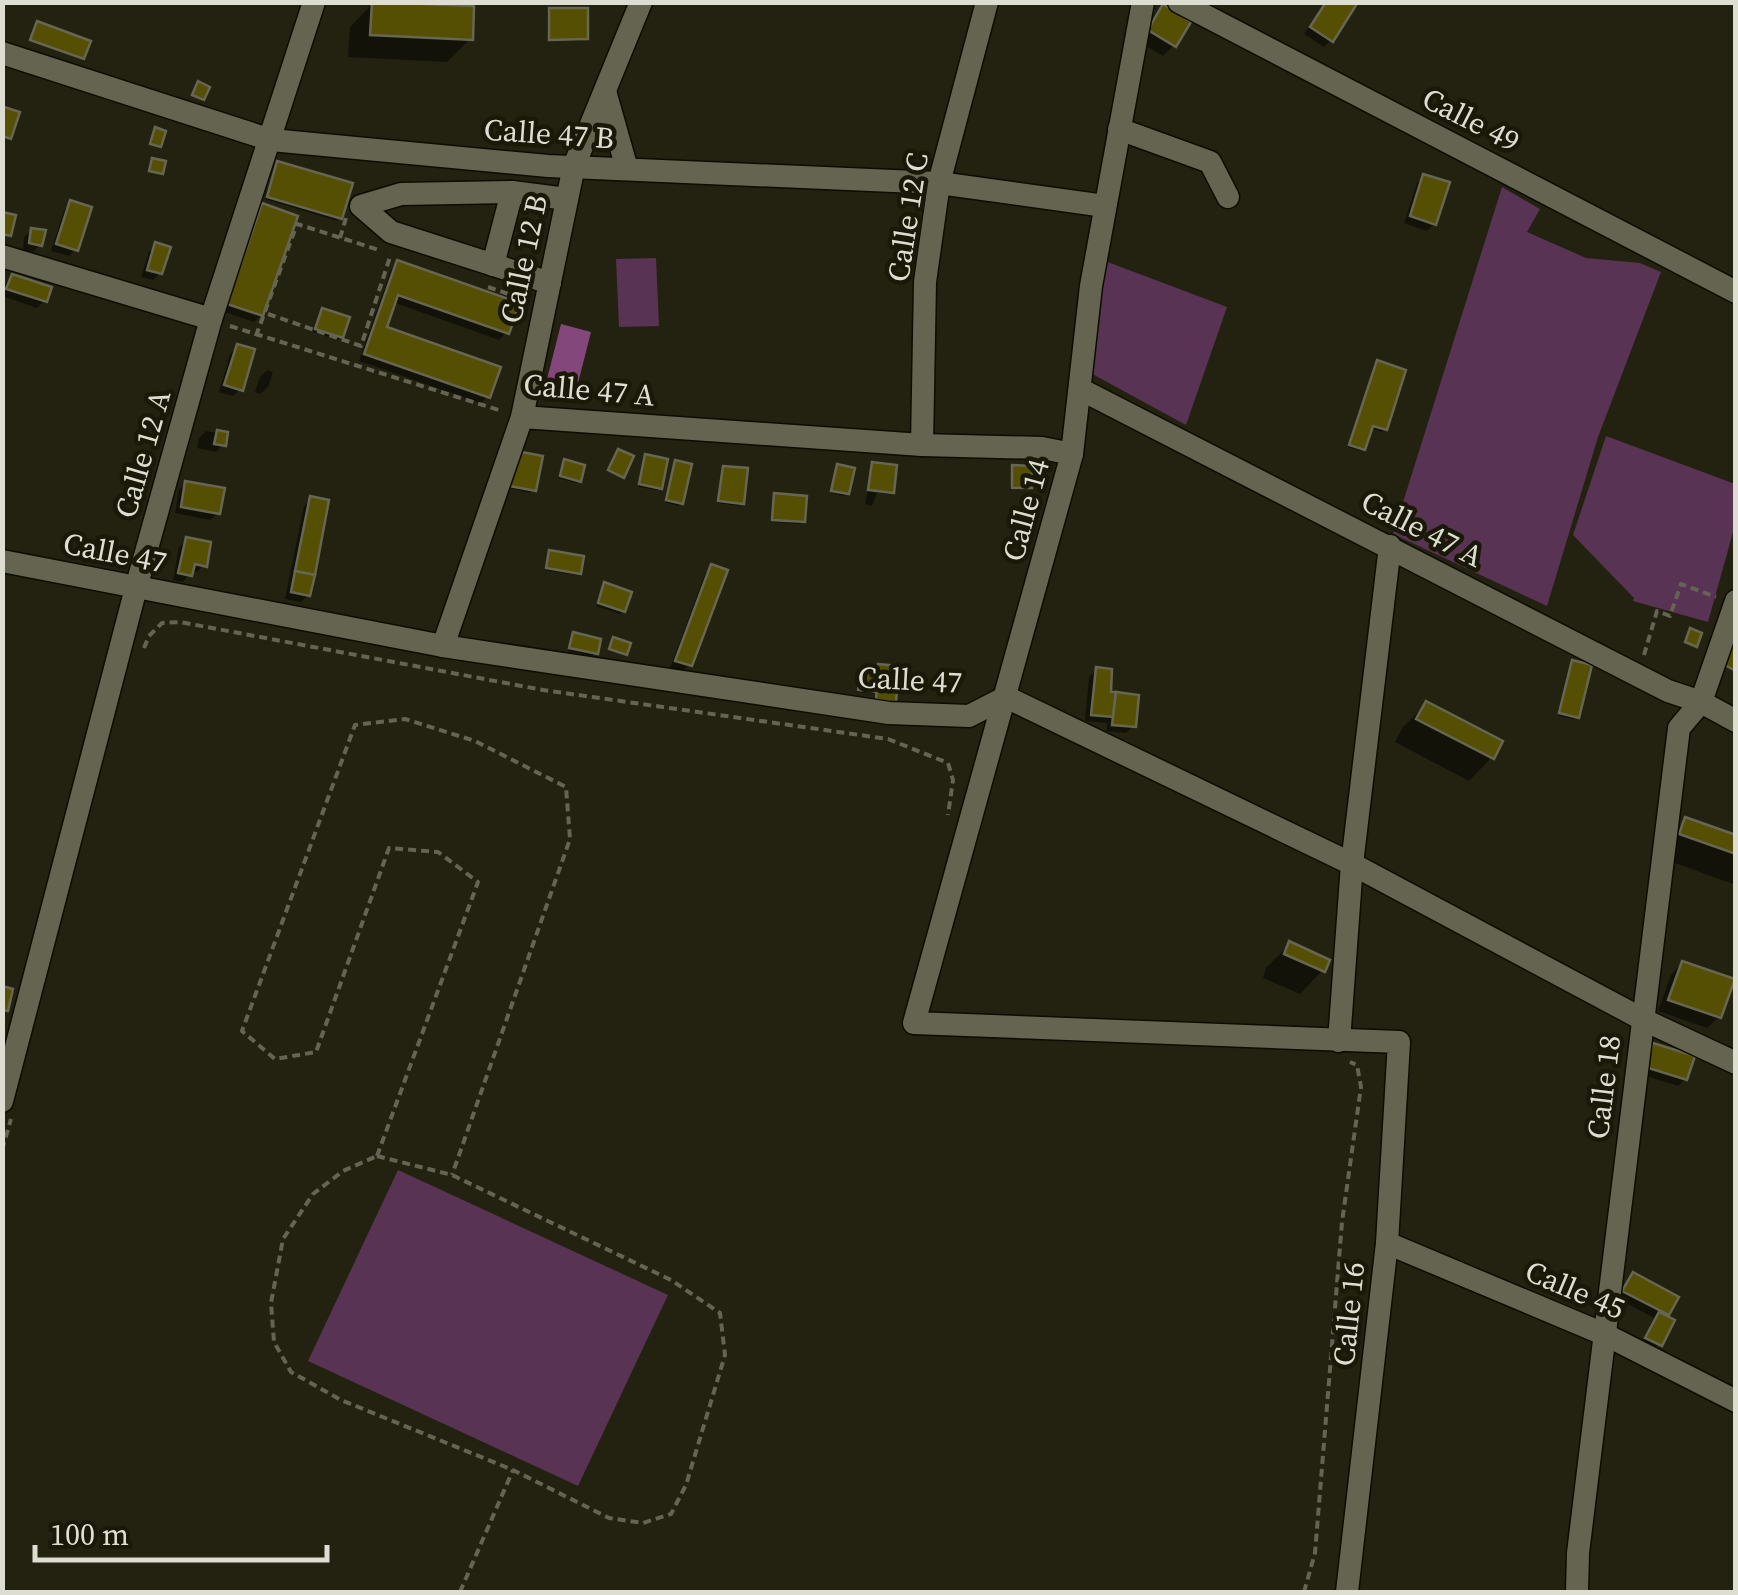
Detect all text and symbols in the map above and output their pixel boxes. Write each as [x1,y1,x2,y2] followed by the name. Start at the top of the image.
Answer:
[1415,78,1527,162] street label: Calle 49
[483,109,615,158] street label: Calle 47 B
[877,149,938,284] street label: Calle 12 C
[490,191,557,327] street label: Calle 12 B
[522,363,656,416] street label: Calle 47 A
[105,385,180,523] street label: Calle 12 A
[992,454,1059,566] street label: Calle 14
[1354,480,1490,577] street label: Calle 47 A
[60,522,170,583] street label: Calle 47
[857,656,963,703] street label: Calle 47
[1577,1033,1630,1141] street label: Calle 18
[1519,1250,1631,1329] street label: Calle 45
[1323,1260,1374,1368] street label: Calle 16
[35,1500,328,1562] scale bar
[50,1514,129,1555] text: 100 m

